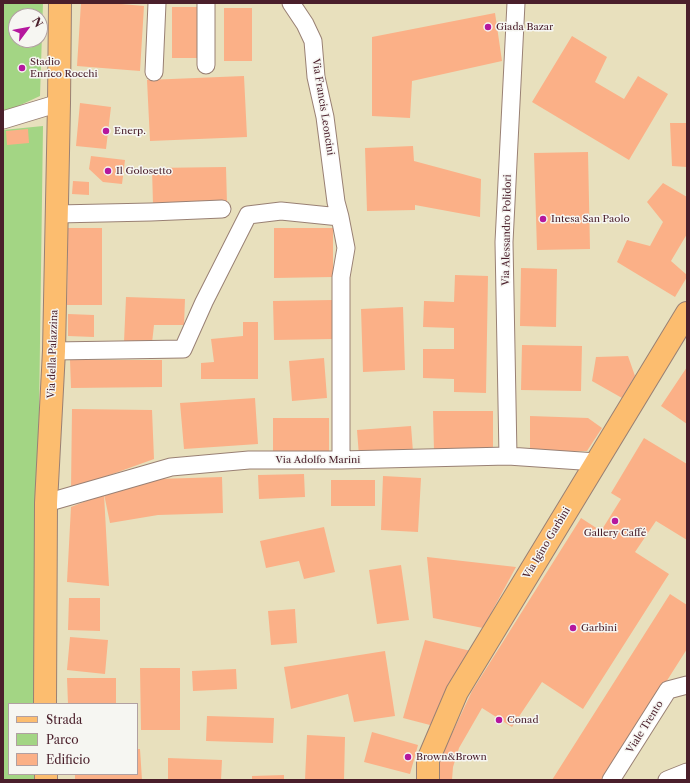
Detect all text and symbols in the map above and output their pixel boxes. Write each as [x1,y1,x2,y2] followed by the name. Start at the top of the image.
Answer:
[8,8,48,48] north arrow
[29,14,46,30] text: N
[496,21,553,33] place label: Giada Bazar
[483,22,493,32] marker: Giada Bazar
[30,56,98,80] place label: Stadio Enrico Rocchi
[309,58,337,156] street label: Via Francis Leoncini
[17,63,27,73] marker: Stadio Enrico Rocchi
[114,125,146,137] place label: Enerp.
[101,126,111,136] marker: Enerp.
[116,165,172,177] place label: Il Golosetto
[103,166,113,176] marker: Il Golosetto
[500,174,514,286] street label: Via Alessandro Polidori
[551,213,630,225] place label: Intesa San Paolo
[538,214,548,224] marker: Intesa San Paolo
[45,310,61,398] street label: Via della Palazzina
[276,454,360,466] street label: Via Adolfo Marini
[521,505,573,581] street label: Via Igino Garbini
[610,516,620,526] marker: Gallery Caffé
[584,527,646,539] place label: Gallery Caffé
[581,622,617,634] place label: Garbini
[568,623,578,633] marker: Garbini
[624,699,666,755] street label: Viale Trento
[8,703,138,775] legend
[46,712,82,727] text: Strada
[507,714,538,726] place label: Conad
[494,715,504,725] marker: Conad
[46,732,79,747] text: Parco
[416,751,487,763] place label: Brown&Brown
[46,752,90,767] text: Edificio
[403,752,413,762] marker: Brown&Brown

